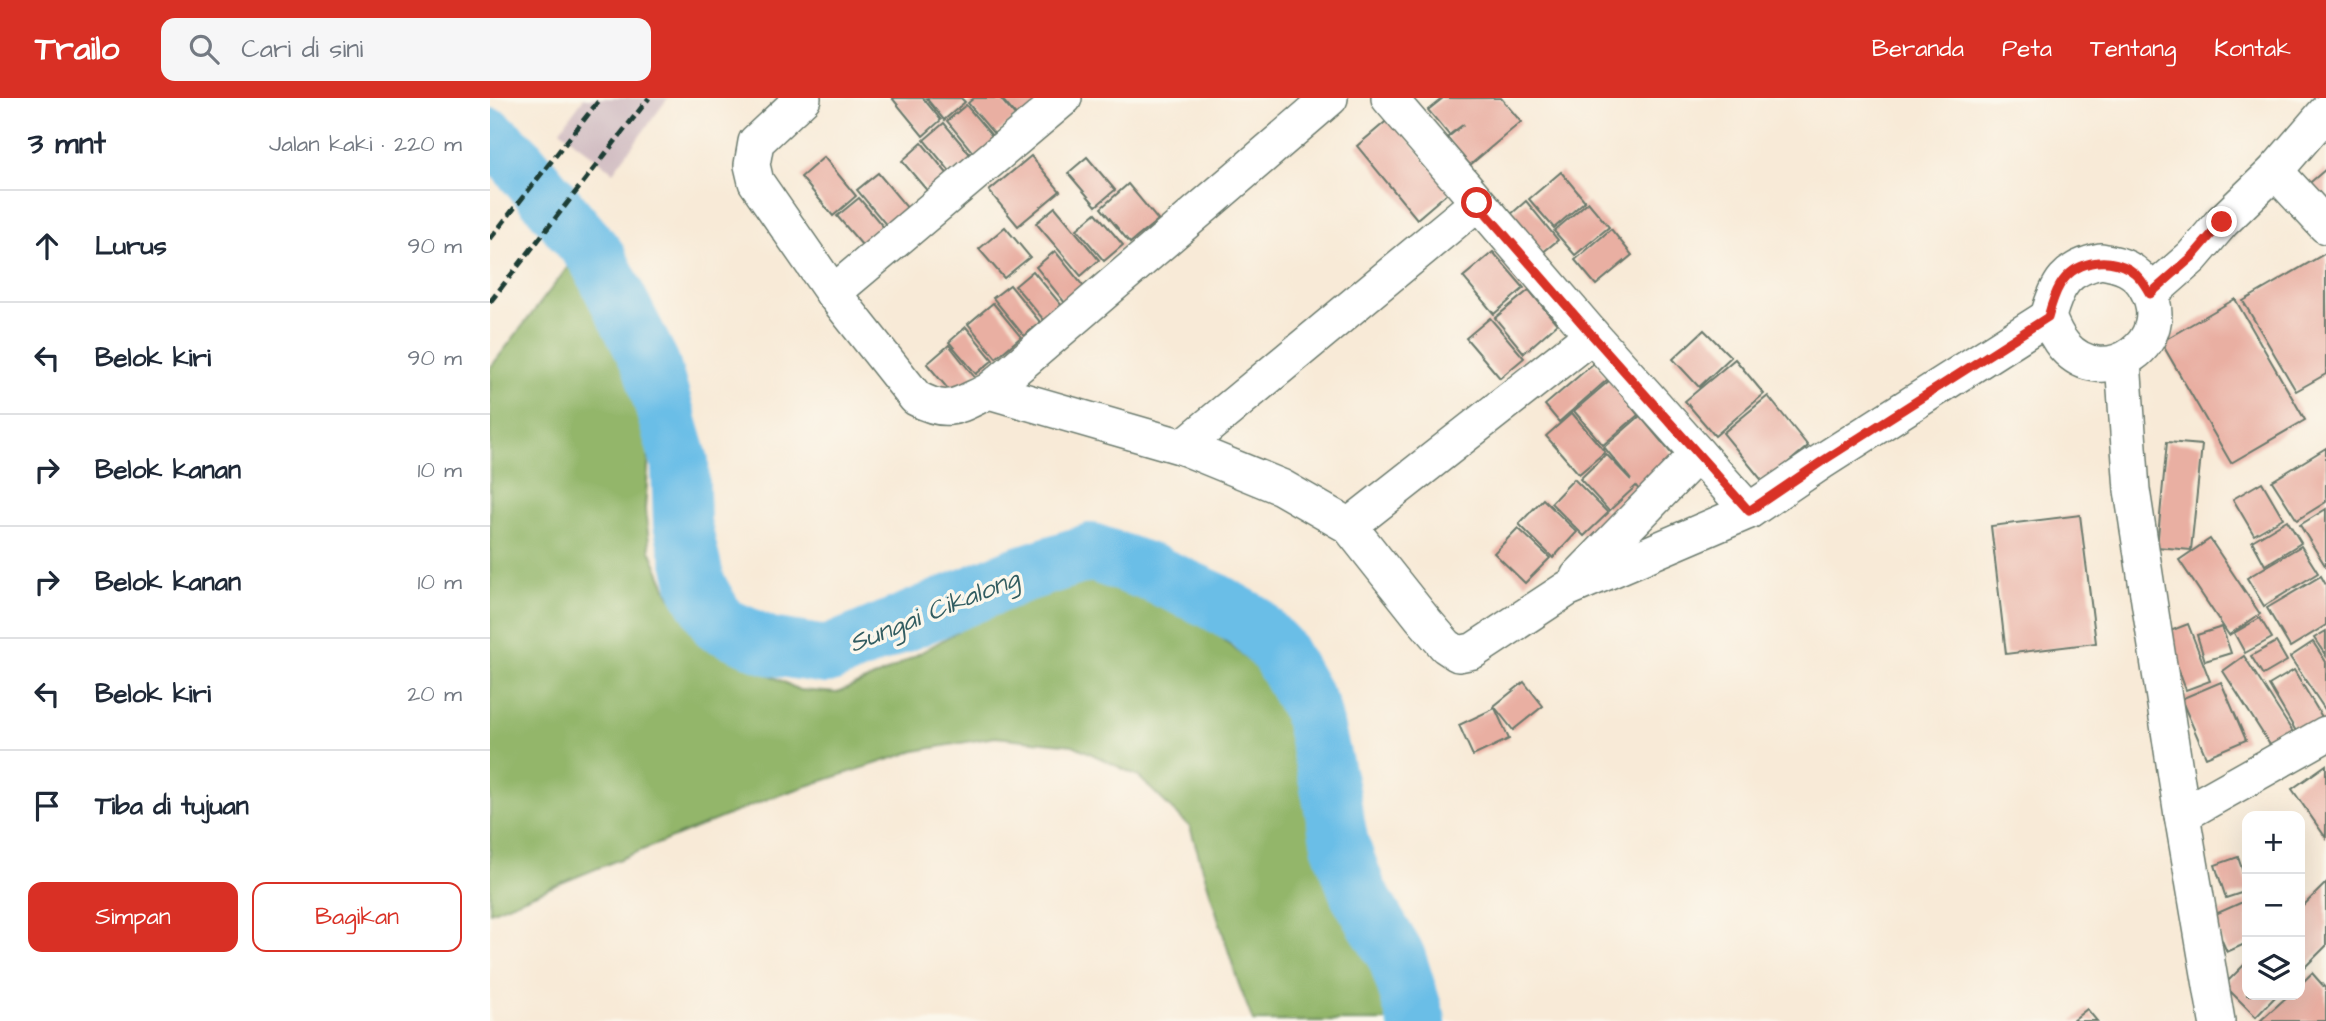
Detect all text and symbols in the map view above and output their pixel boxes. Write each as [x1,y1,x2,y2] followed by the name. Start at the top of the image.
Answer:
[161,18,651,81] search box
[35,26,119,72] text: Trailo
[185,30,223,68] icon: search
[241,31,363,67] text: Cari di sini
[1872,32,1964,66] text: Beranda
[2002,32,2052,66] text: Peta
[2090,32,2176,66] text: Tentang
[2214,32,2291,66] text: Kontak
[28,123,106,165] text: 3 mnt
[269,128,462,160] text: Jalan kaki · 220 m
[1461,187,1492,218] route start
[2206,206,2237,237] route end
[28,227,66,265] icon: ahead
[95,228,167,264] text: Lurus
[407,230,462,262] text: 90 m
[28,339,66,377] icon: left
[95,340,211,376] text: Belok kiri
[407,342,462,374] text: 90 m
[28,451,66,489] icon: right
[95,452,241,488] text: Belok kanan
[417,454,462,486] text: 10 m
[844,560,1026,662] water label: Sungai Cikalong
[28,563,66,601] icon: right
[95,564,241,600] text: Belok kanan
[417,566,462,598] text: 10 m
[28,675,66,713] icon: left
[95,676,211,712] text: Belok kiri
[407,678,462,710] text: 20 m
[28,787,66,825] icon: arrive
[95,788,249,824] text: Tiba di tujuan
[2242,811,2305,1000] map controls
[2242,811,2305,874] button: +
[2242,874,2305,937] button: −
[28,882,238,952] button: Simpan
[252,882,462,952] button: Bagikan
[2242,937,2305,1000] button: layers

